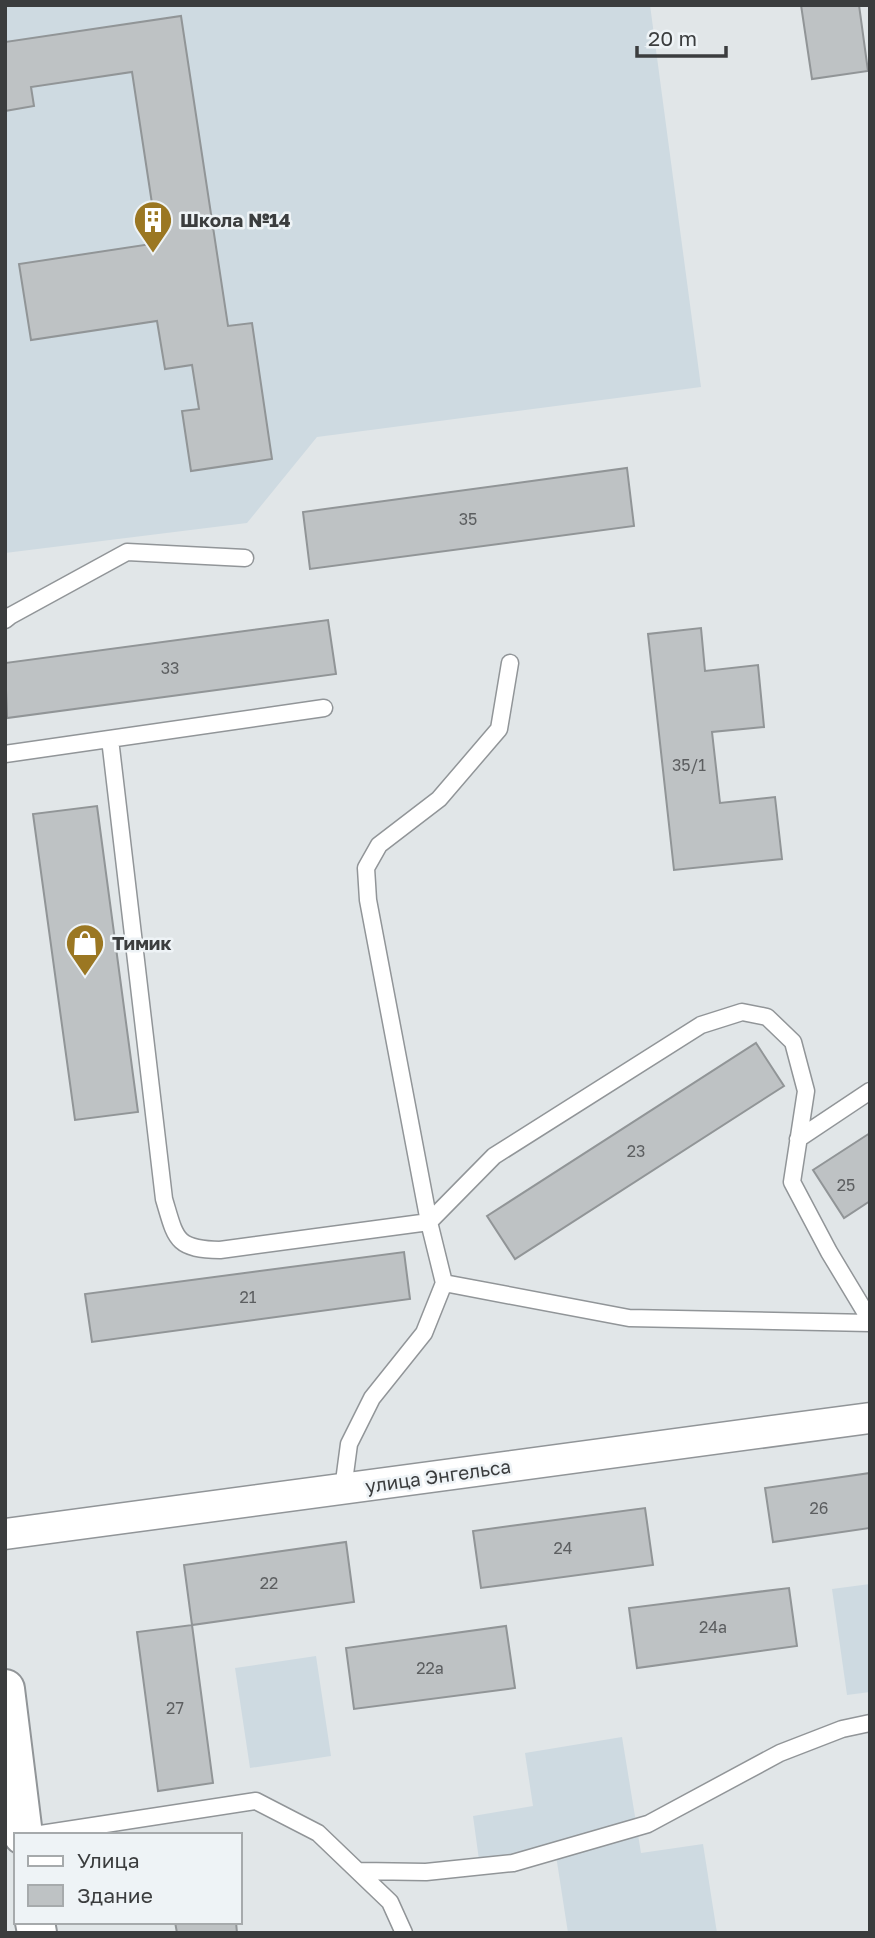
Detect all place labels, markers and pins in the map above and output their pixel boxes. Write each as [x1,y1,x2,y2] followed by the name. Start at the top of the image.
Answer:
[132,199,174,254] building icon: Школа №14
[180,208,291,231] place label: Школа №14
[64,922,106,977] shop icon: Тимик
[112,931,171,954] place label: Тимик

